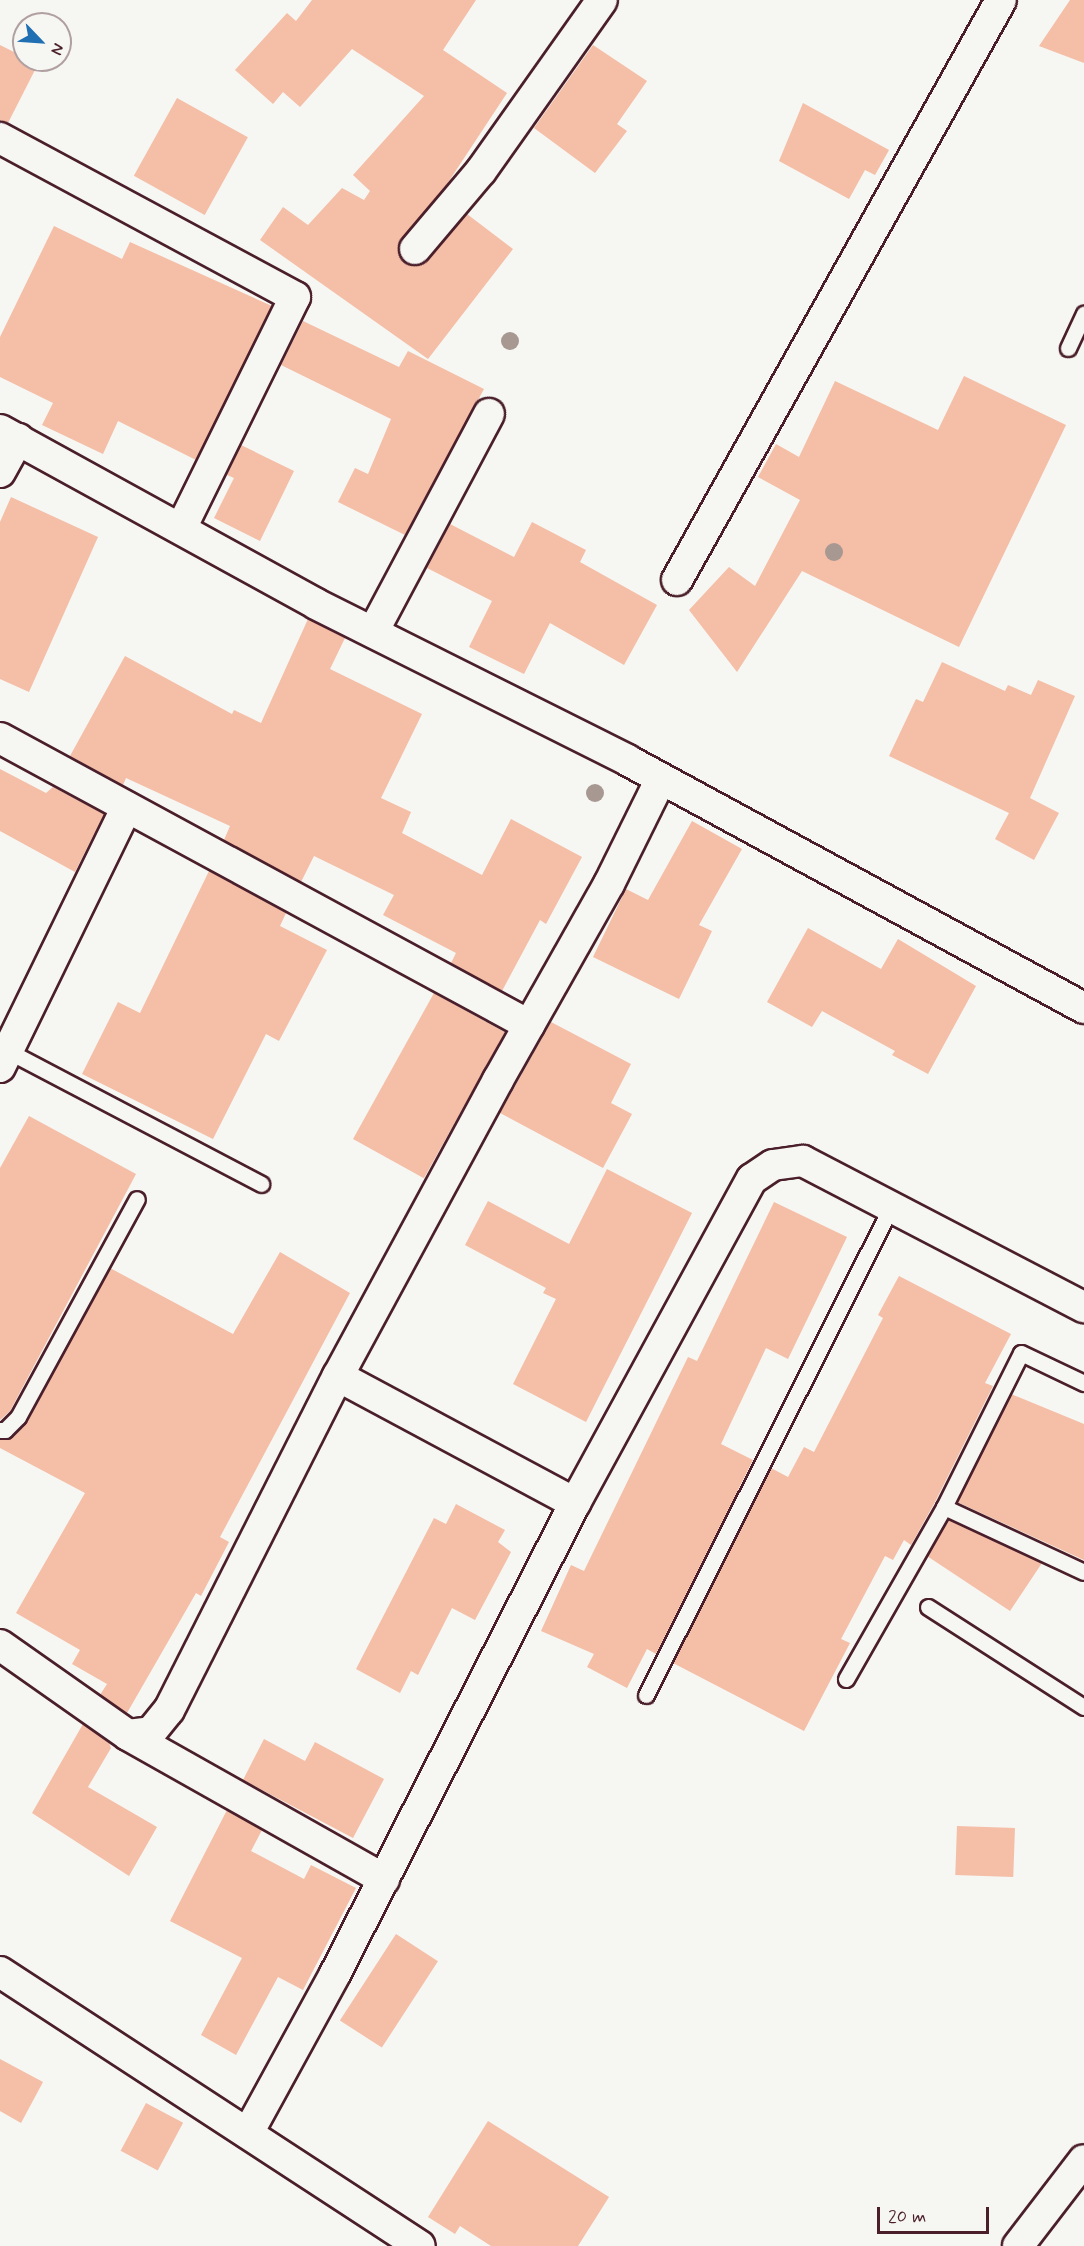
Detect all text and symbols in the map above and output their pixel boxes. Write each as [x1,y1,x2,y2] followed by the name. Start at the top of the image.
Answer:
[12,12,72,72] north arrow
[45,40,69,58] text: N
[880,2195,992,2233] scale bar
[888,2205,926,2229] text: 20 m

